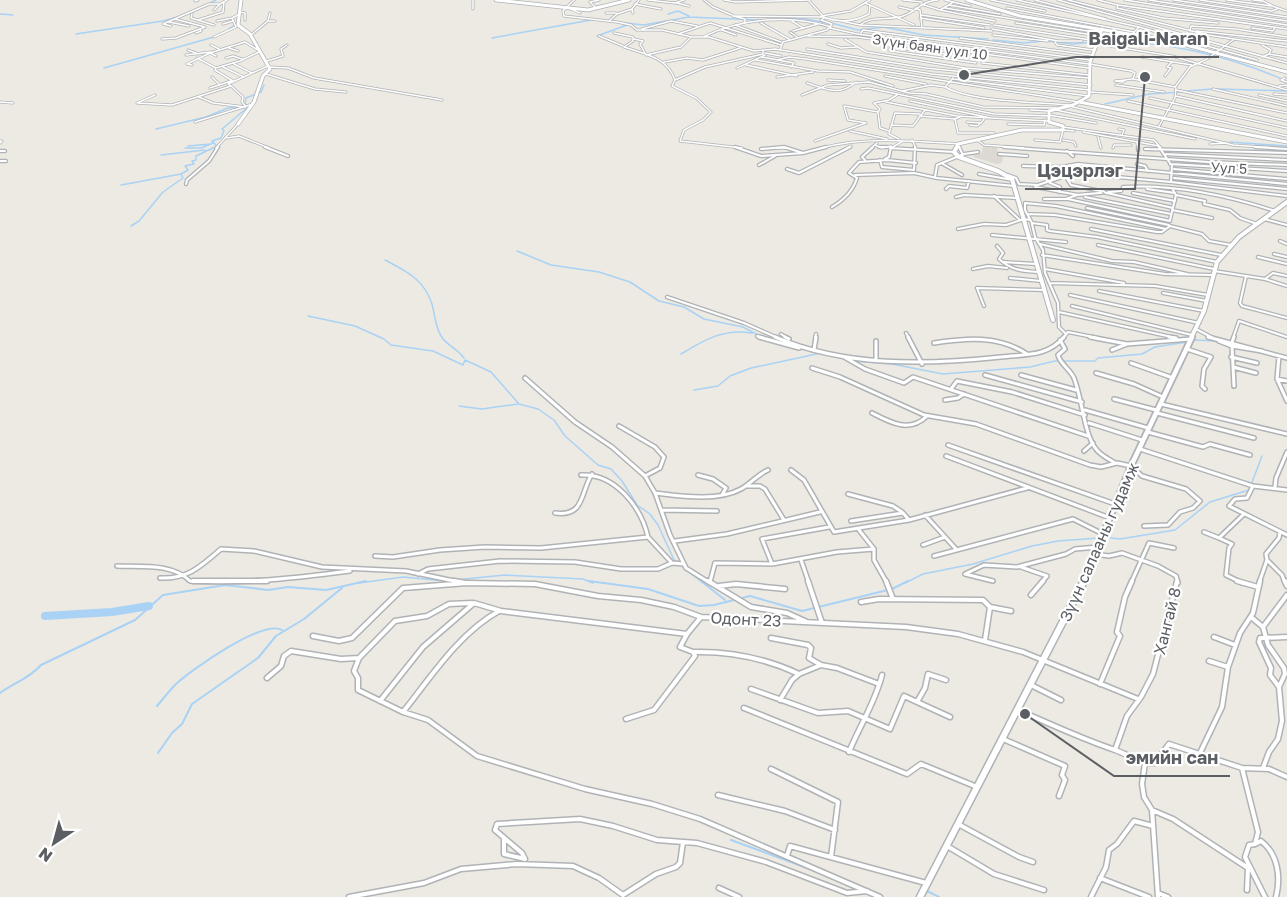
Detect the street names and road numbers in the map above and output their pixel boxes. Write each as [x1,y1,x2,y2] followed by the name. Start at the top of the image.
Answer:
[871,30,989,63] street label: Зүүн баян уул 10
[1210,158,1248,177] street label: Уул 5
[1055,459,1143,625] street label: Зүүн салааны гудамж
[1149,585,1185,657] street label: Хангай 8
[710,607,782,631] street label: Одонт 23

